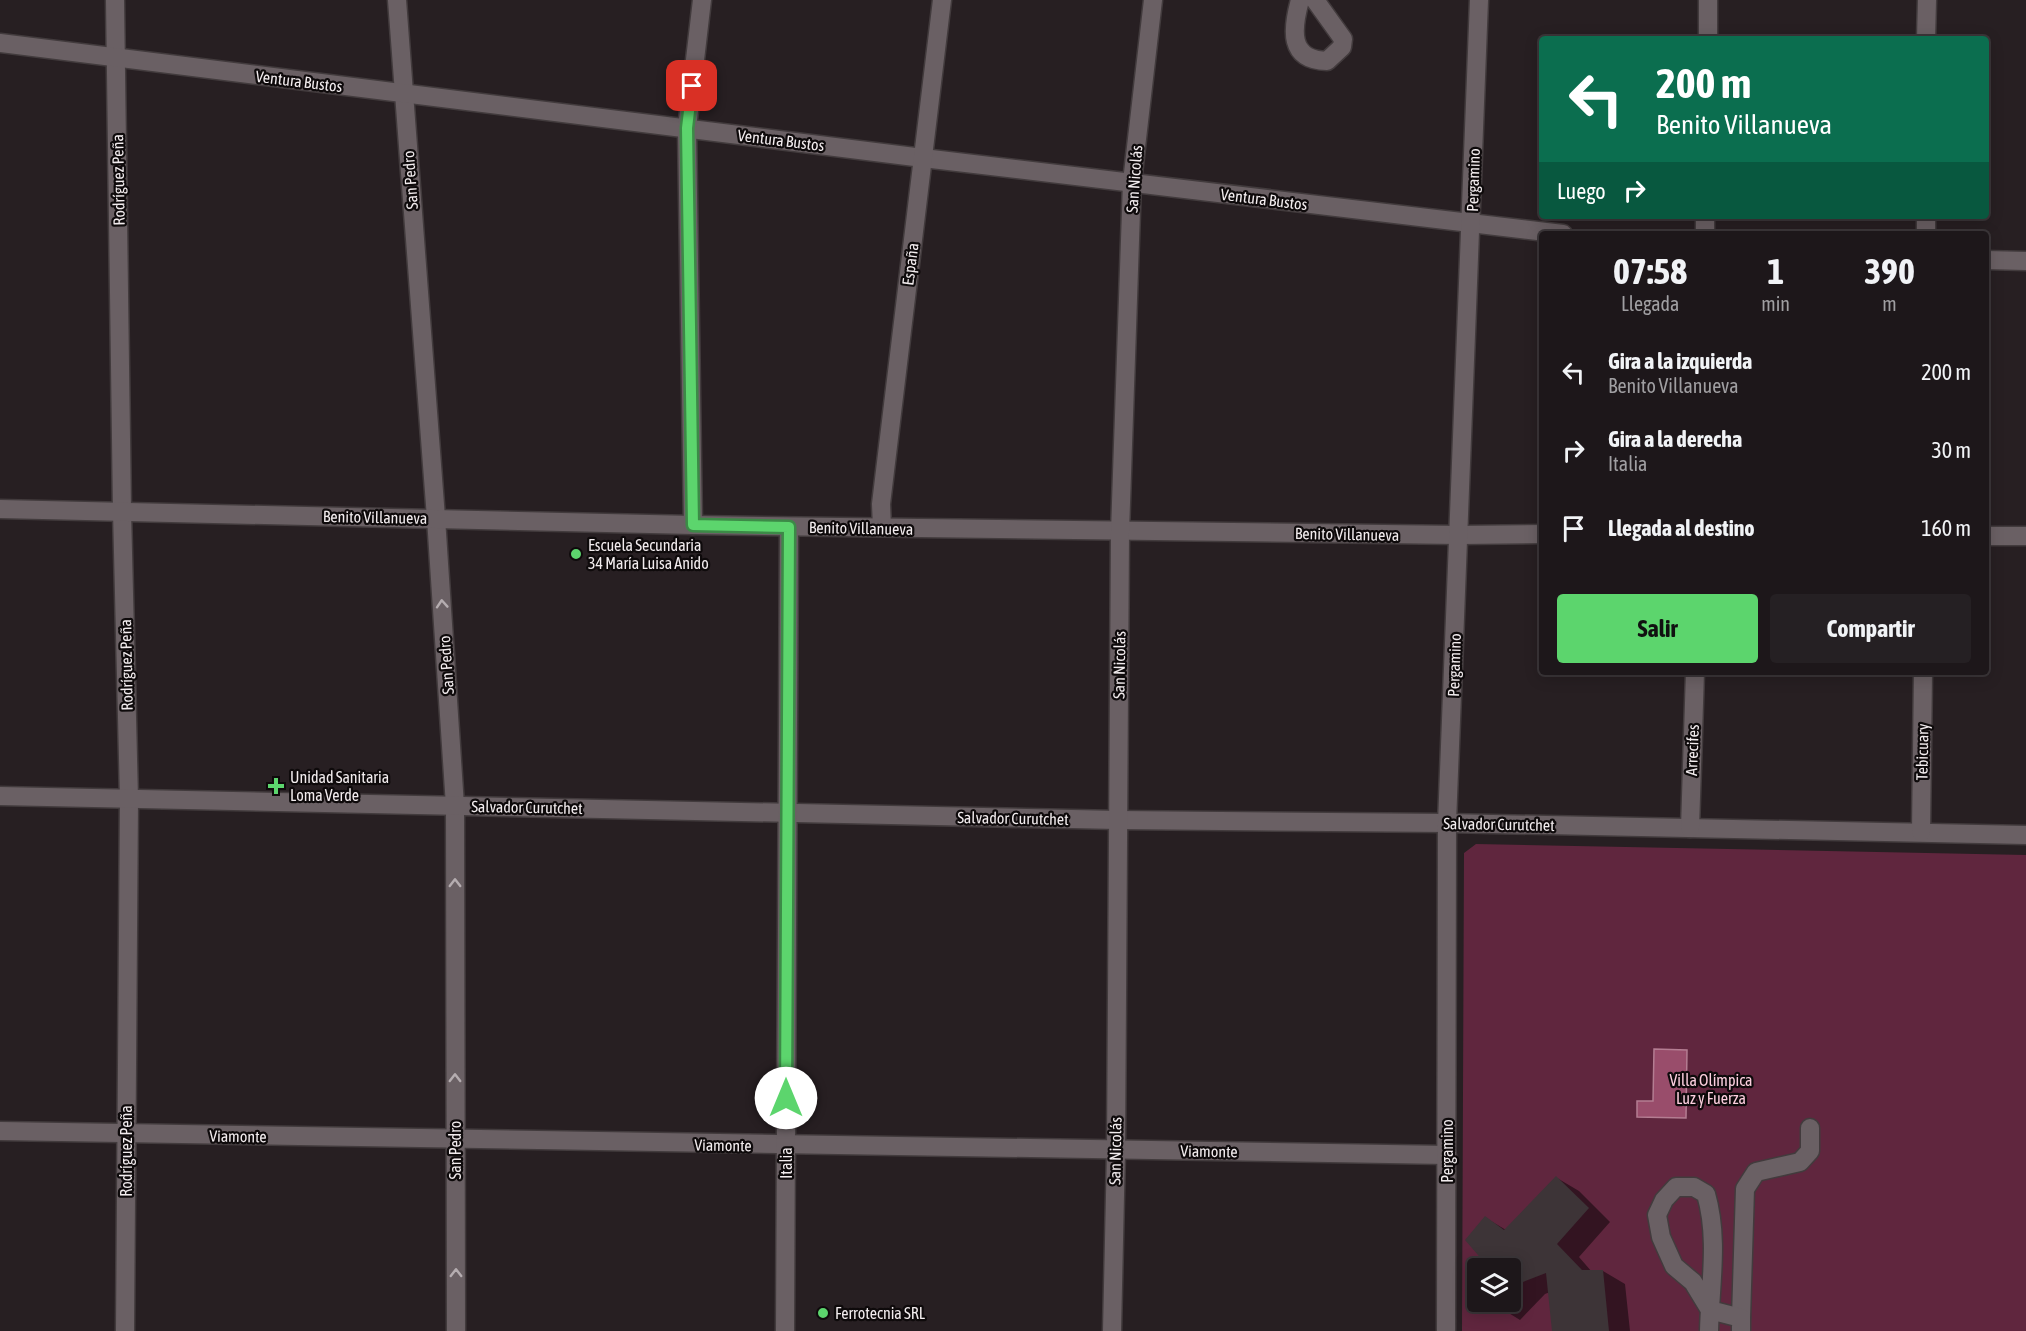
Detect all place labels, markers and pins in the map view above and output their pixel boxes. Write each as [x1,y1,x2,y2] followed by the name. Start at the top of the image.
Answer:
[666,60,717,111] pin
[588,536,709,572] place label: Escuela Secundaria 34 María Luisa Anido
[569,547,583,561] marker: Escuela Secundaria 34 María Luisa Anido
[290,768,389,804] place label: Unidad Sanitaria Loma Verde
[267,777,285,795] marker: Unidad Sanitaria Loma Verde
[835,1304,926,1322] place label: Ferrotecnia SRL
[816,1306,830,1320] marker: Ferrotecnia SRL

